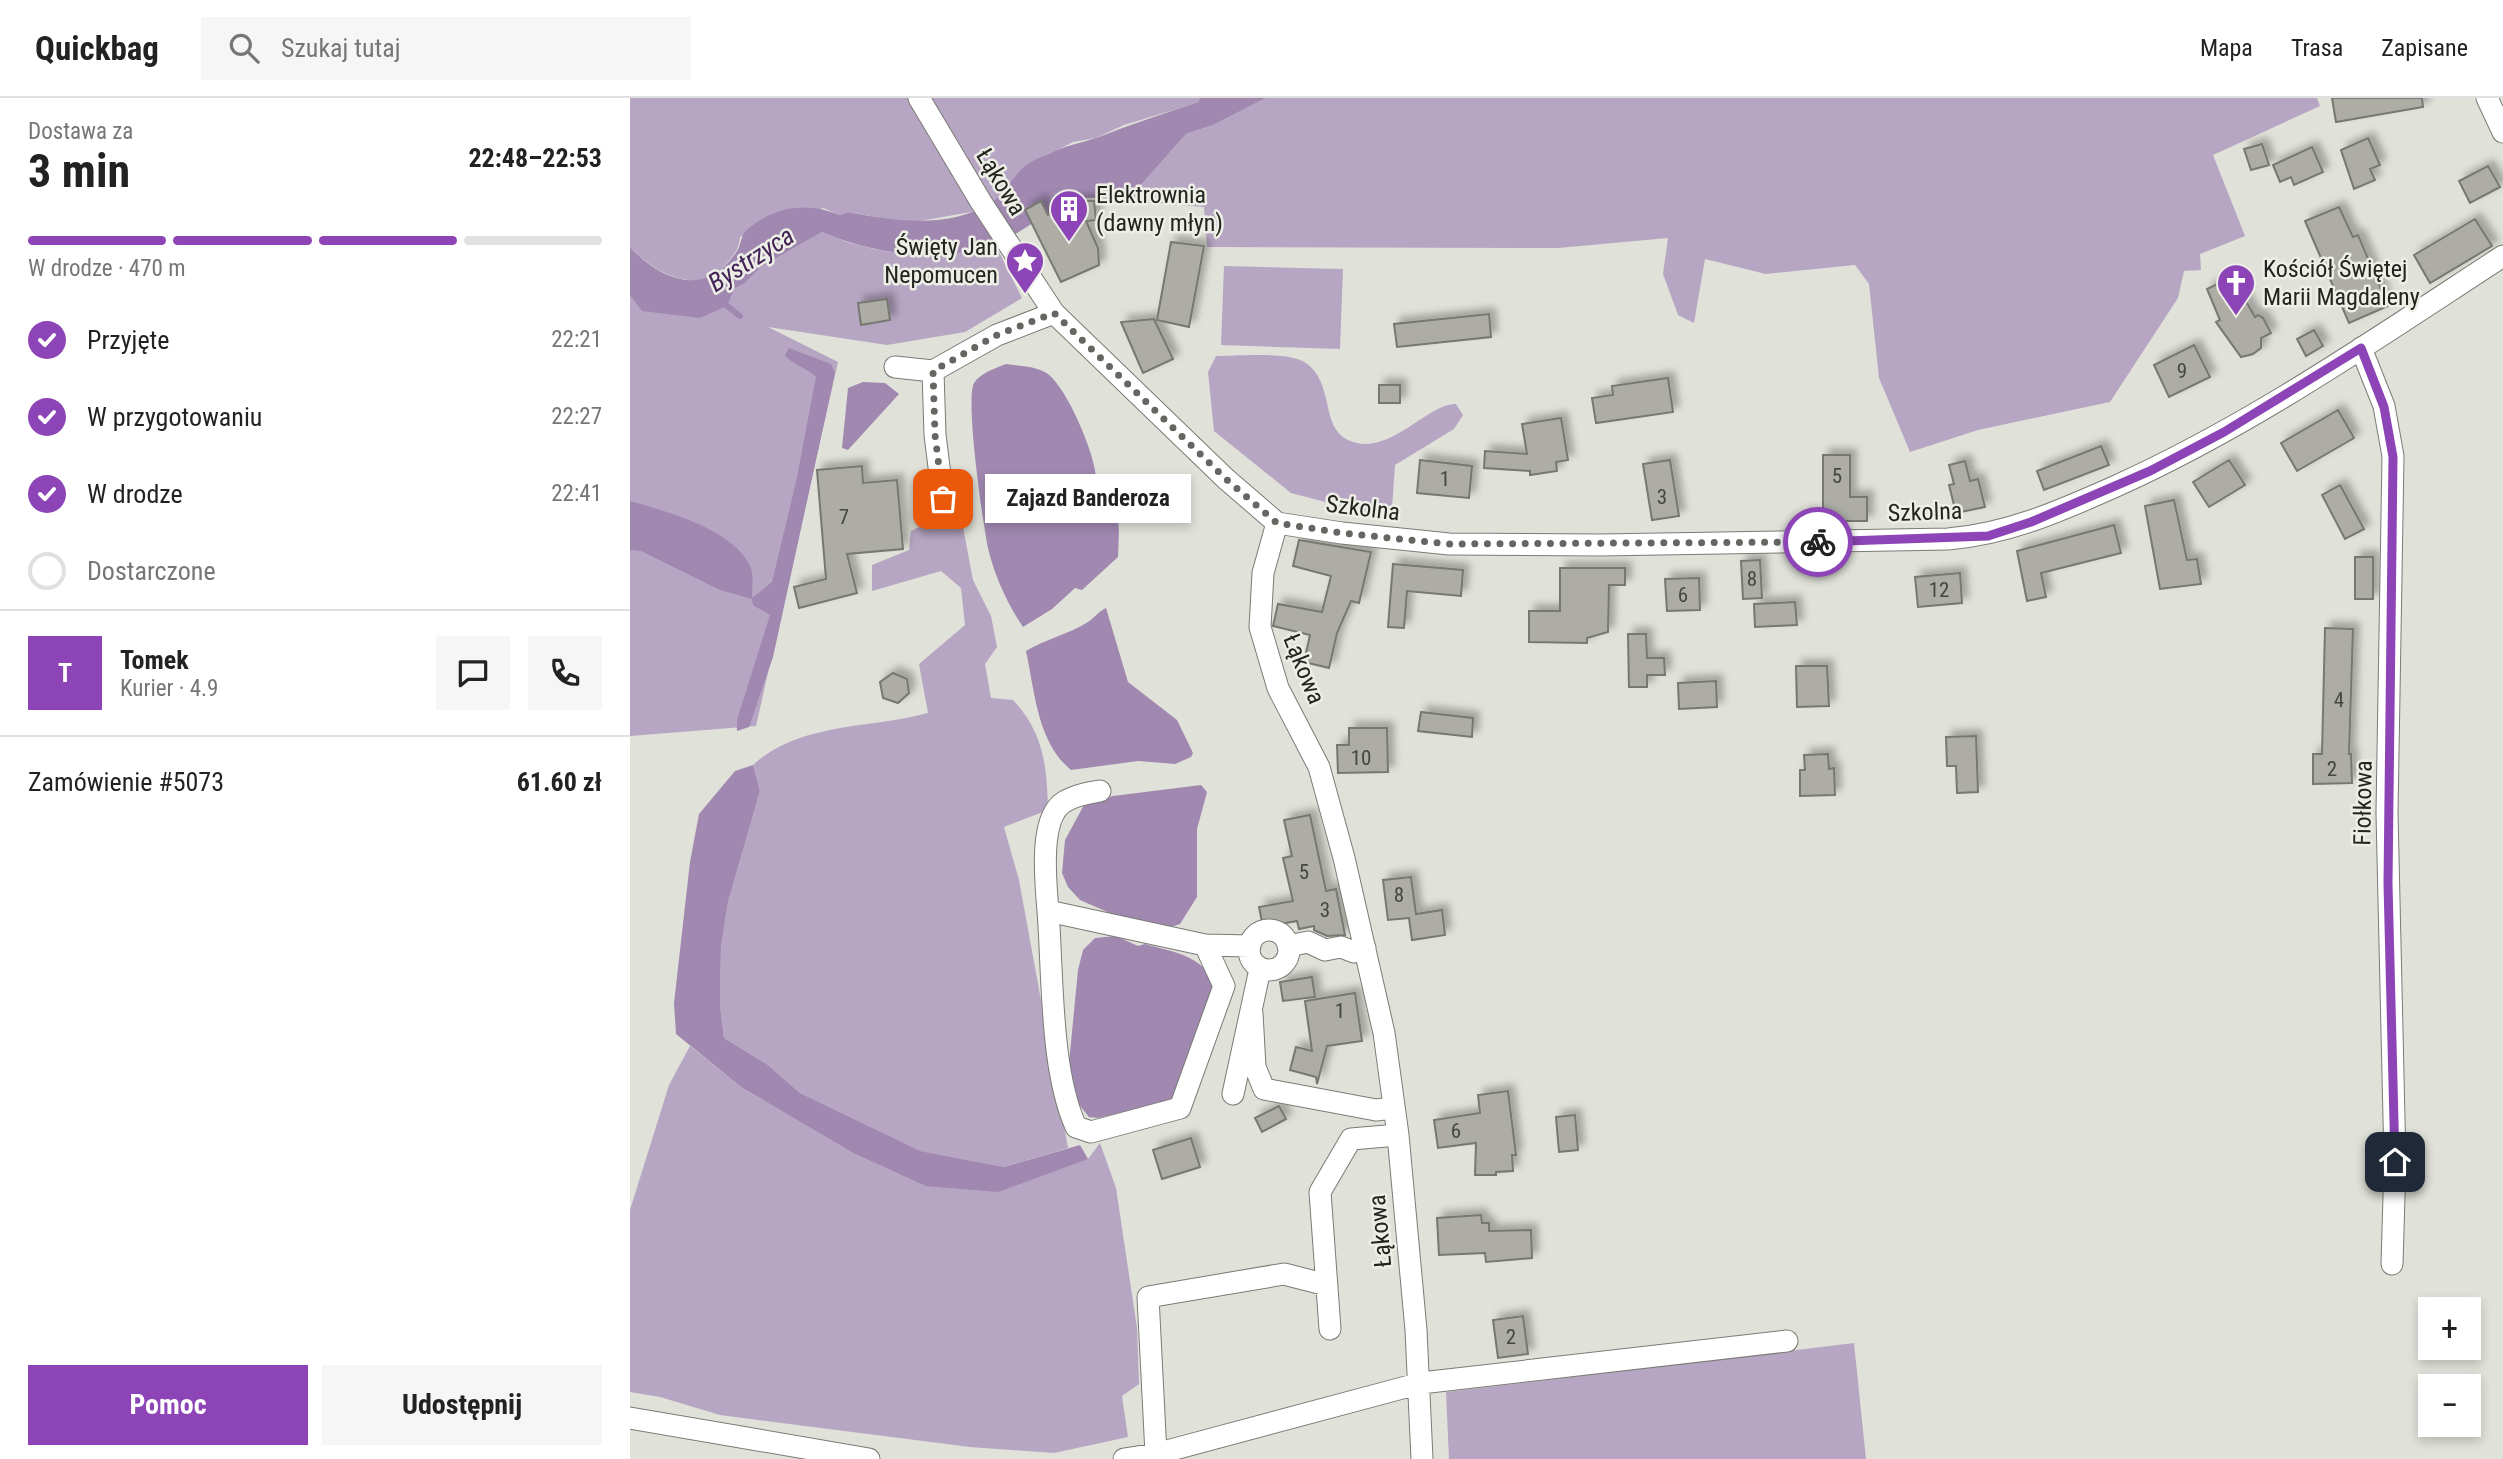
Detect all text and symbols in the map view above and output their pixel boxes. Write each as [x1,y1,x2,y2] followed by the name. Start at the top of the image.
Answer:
[201,17,691,80] search box
[35,29,159,68] text: Quickbag
[225,29,263,67] icon: search
[281,33,401,63] text: Szukaj tutaj
[2200,34,2253,62] text: Mapa
[2291,34,2343,62] text: Trasa
[2381,34,2468,62] text: Zapisane
[28,118,133,145] text: Dostawa za
[468,143,602,173] text: 22:48–22:53
[28,144,130,198] text: 3 min
[970,144,1032,220] street label: Łąkowa
[1096,181,1223,237] place label: Elektrownia (dawny młyn)
[1048,188,1090,243] building icon: Elektrownia (dawny młyn)
[703,220,799,298] water label: Bystrzyca
[884,233,998,289] place label: Święty Jan Nepomucen
[1004,240,1046,295] place icon: Święty Jan Nepomucen
[28,255,185,282] text: W drodze · 470 m
[2263,255,2420,311] place label: Kościół Świętej Marii Magdaleny
[2215,262,2257,317] church icon: Kościół Świętej Marii Magdaleny
[28,321,66,359] icon: check
[87,325,169,355] text: Przyjęte
[551,326,602,353] text: 22:21
[2177,359,2187,383] house number: 9
[28,398,66,436] icon: check
[87,402,262,432] text: W przygotowaniu
[551,403,602,430] text: 22:27
[1832,464,1842,488] house number: 5
[1440,467,1450,491] house number: 1
[913,469,973,529] pin
[985,474,1192,524] callout: Zajazd Banderoza
[28,475,66,513] icon: check
[87,479,183,509] text: W drodze
[551,480,602,507] text: 22:41
[924,480,962,518] icon: bag
[1006,485,1170,512] text: Zajazd Banderoza
[1657,485,1667,509] house number: 3
[1324,490,1402,526] street label: Szkolna
[1887,497,1963,527] street label: Szkolna
[839,505,849,529] house number: 7
[1783,507,1853,577] courier
[1799,523,1837,561] icon: bike
[87,556,216,586] text: Dostarczone
[1747,567,1757,591] house number: 8
[1929,578,1949,602] house number: 12
[1678,583,1688,607] house number: 6
[1277,630,1331,708] street label: Łąkowa
[436,636,510,710] button: chat
[528,636,602,710] button: phone
[120,645,189,675] text: Tomek
[58,658,72,688] text: T
[120,675,218,702] text: Kurier · 4.9
[2334,688,2344,712] house number: 4
[1351,746,1371,770] house number: 10
[2327,757,2337,781] house number: 2
[2348,760,2378,846] street label: Fiołkowa
[28,767,224,797] text: Zamówienie #5073
[517,767,602,797] text: 61.60 zł
[1299,860,1309,884] house number: 5
[1394,883,1404,907] house number: 8
[1320,898,1330,922] house number: 3
[1335,999,1345,1023] house number: 1
[1451,1119,1461,1143] house number: 6
[2365,1132,2425,1192] pin
[2376,1143,2414,1181] icon: home
[1363,1193,1397,1269] street label: Łąkowa
[2418,1297,2481,1437] map controls
[2418,1297,2481,1360] button: +
[1506,1325,1516,1349] house number: 2
[28,1365,308,1445] button: Pomoc
[322,1365,602,1445] button: Udostępnij
[2418,1374,2481,1437] button: −

